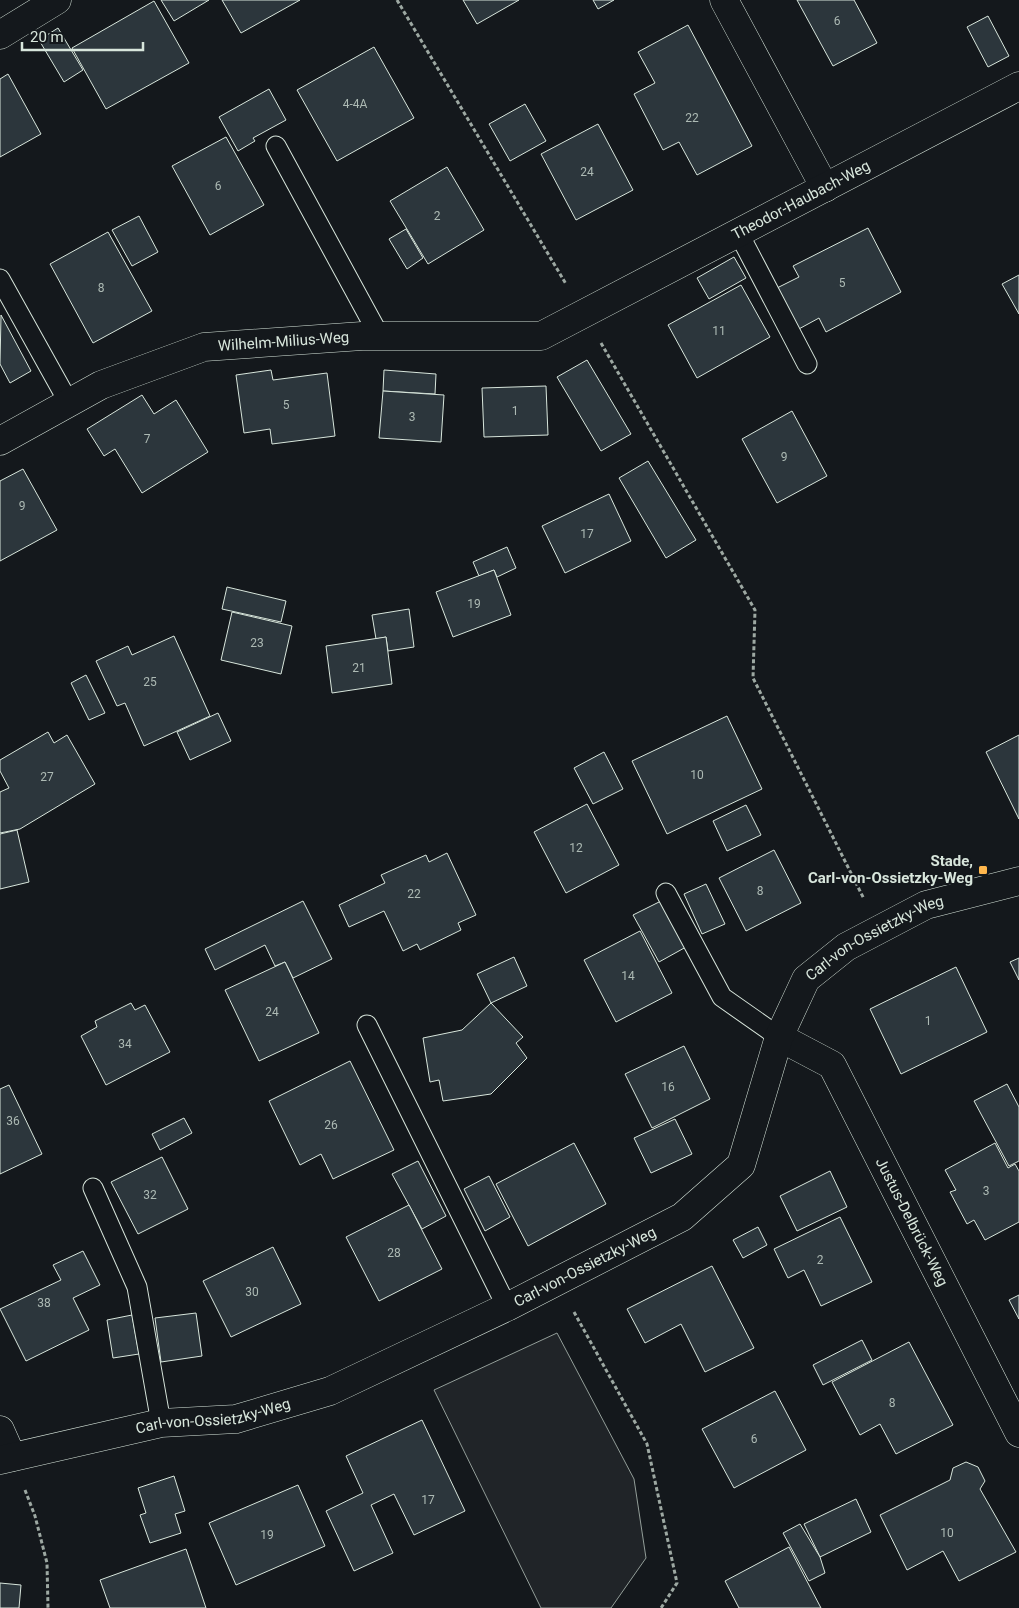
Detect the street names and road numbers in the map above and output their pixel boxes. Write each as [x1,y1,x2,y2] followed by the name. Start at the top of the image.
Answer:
[729,156,873,244] street label: Theodor-Haubach-Weg
[217,328,350,355] street label: Wilhelm-Milius-Weg
[802,892,945,985] street label: Carl-von-Ossietzky-Weg
[872,1155,952,1289] street label: Justus-Delbrück-Weg
[511,1223,659,1311] street label: Carl-von-Ossietzky-Weg
[134,1394,293,1438] street label: Carl-von-Ossietzky-Weg

